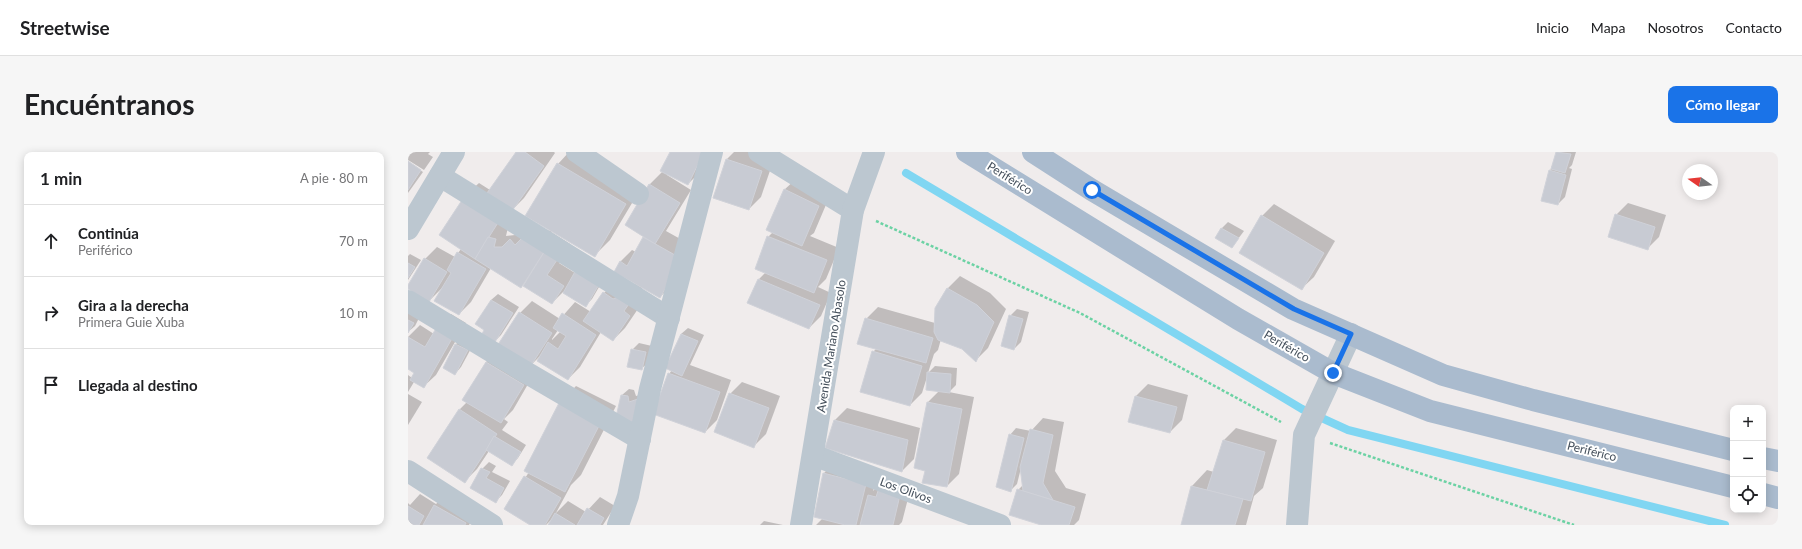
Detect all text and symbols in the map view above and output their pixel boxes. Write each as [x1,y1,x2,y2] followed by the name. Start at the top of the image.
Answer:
[20,16,110,39] text: Streetwise
[1536,19,1569,36] text: Inicio
[1591,19,1625,36] text: Mapa
[1647,19,1704,36] text: Nosotros
[1726,19,1782,36] text: Contacto
[1668,86,1778,123] button: Cómo llegar
[24,87,195,121] text: Encuéntranos
[985,158,1036,198] street label: Periférico
[1682,164,1718,200] north arrow
[40,168,82,189] text: 1 min
[300,170,368,186] text: A pie · 80 m
[1083,181,1101,199] route start
[78,224,139,242] text: Continúa
[40,230,62,252] icon: ahead
[339,233,368,249] text: 70 m
[78,242,133,258] text: Periférico
[813,278,849,413] street label: Avenida Mariano Abasolo
[78,296,189,314] text: Gira a la derecha
[40,302,62,324] icon: right
[339,305,368,321] text: 10 m
[78,314,184,330] text: Primera Guie Xuba
[1261,327,1313,365] street label: Periférico
[1324,364,1342,382] route end
[40,374,62,396] icon: arrive
[78,376,198,394] text: Llegada al destino
[1730,405,1766,513] map controls
[1730,405,1766,441] button: +
[1566,438,1618,464] street label: Periférico
[1730,441,1766,477] button: −
[878,474,934,506] street label: Los Olivos
[1730,477,1766,513] button: locate

